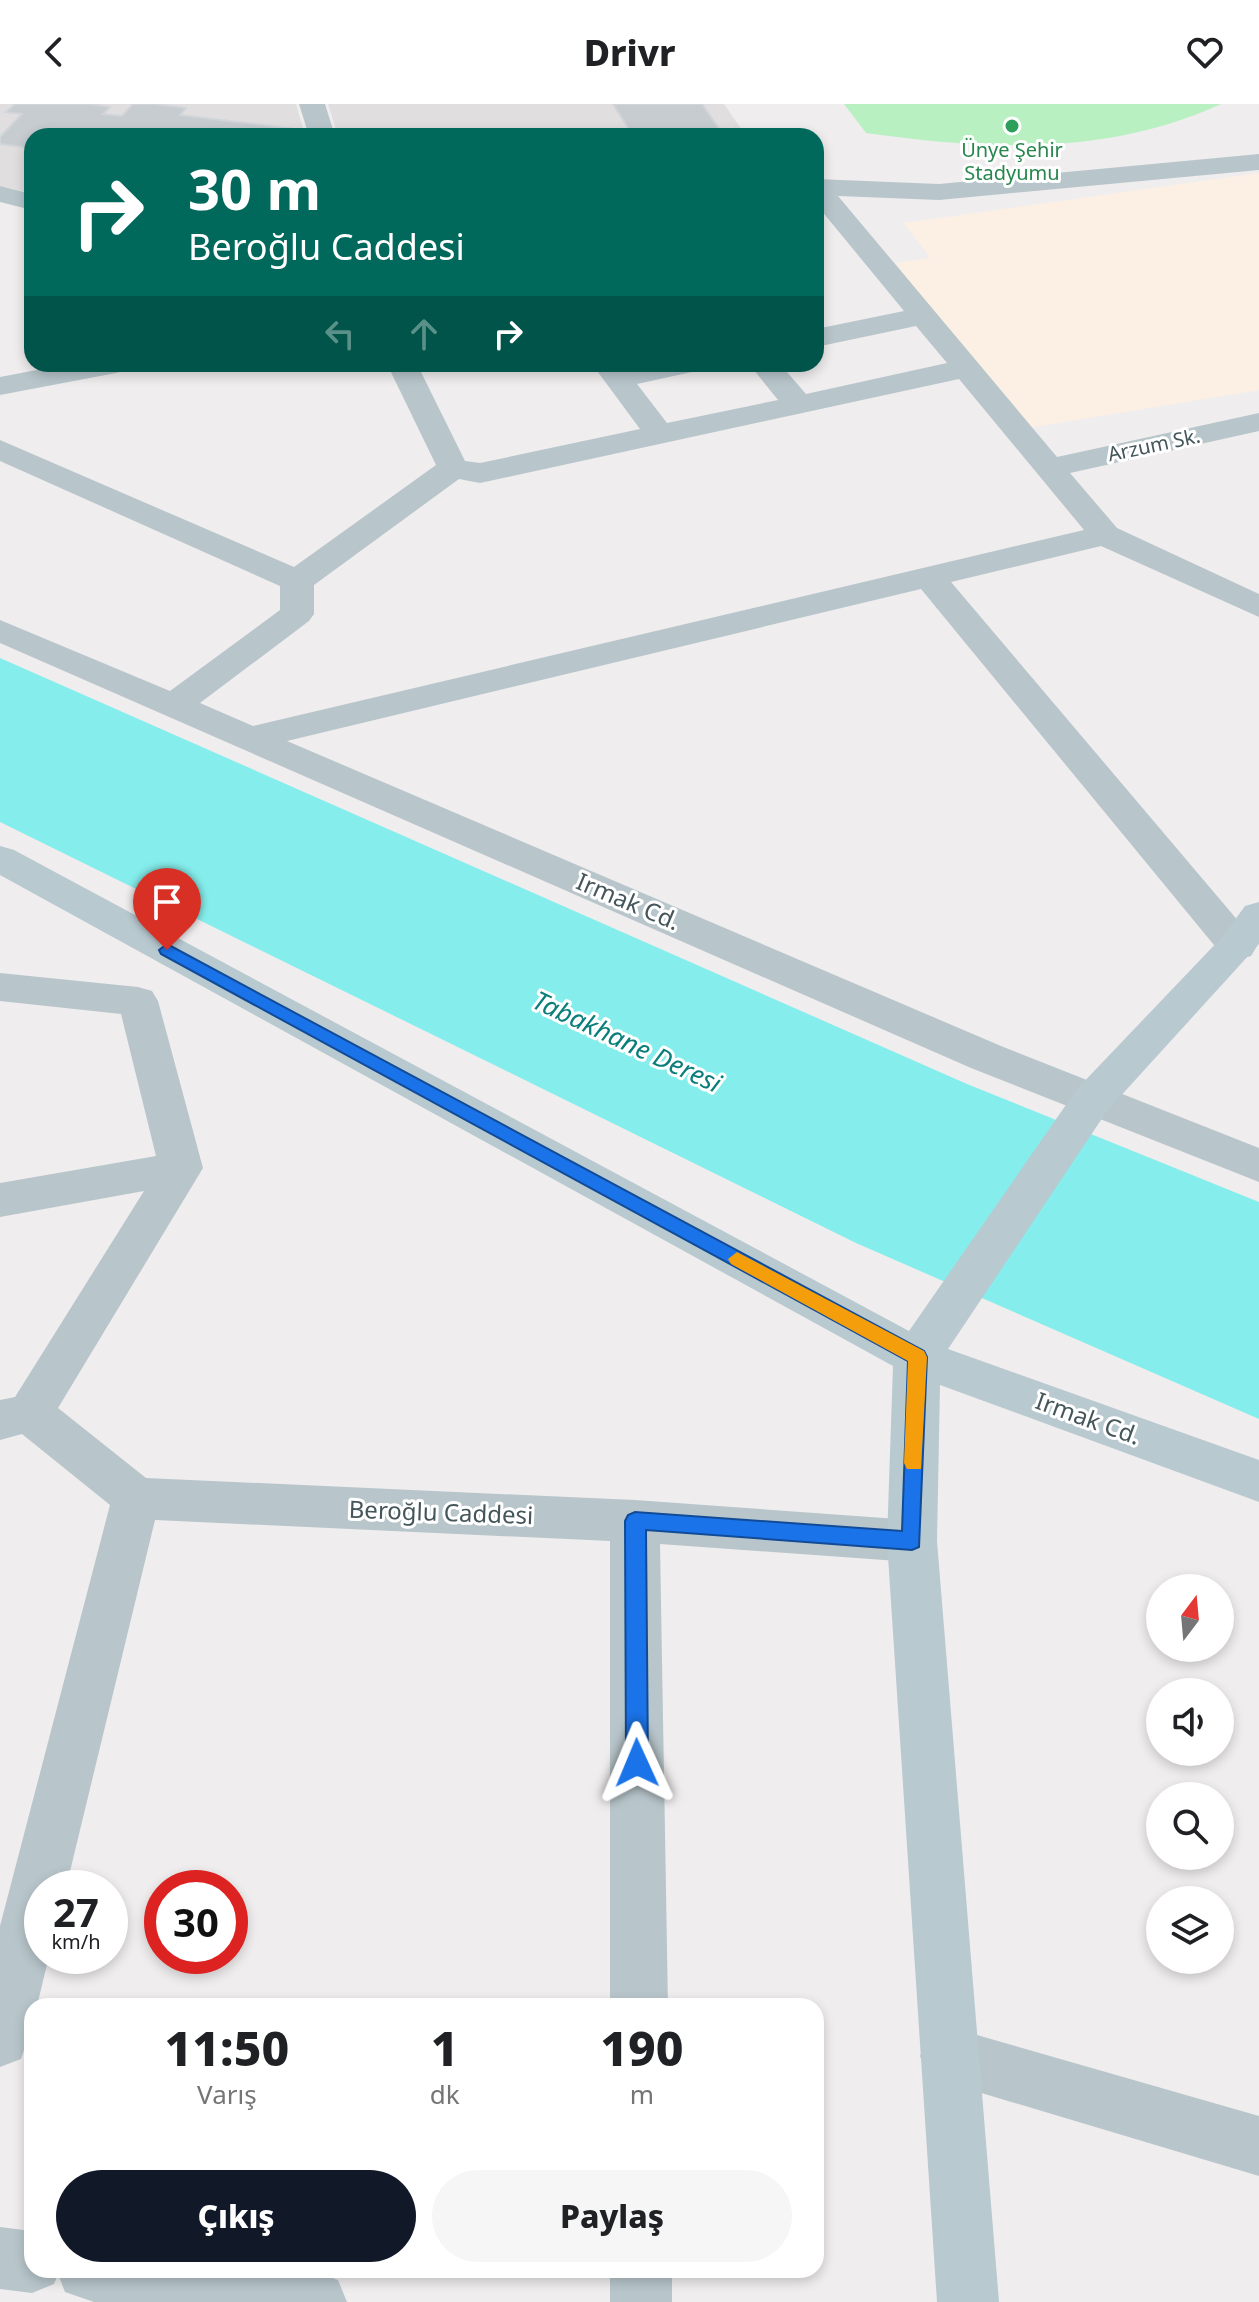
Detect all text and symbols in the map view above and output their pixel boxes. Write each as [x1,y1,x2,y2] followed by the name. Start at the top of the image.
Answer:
[584,28,675,77] text: Drivr
[32,30,76,74] icon: back
[1183,30,1227,74] icon: heart
[1003,117,1021,135] marker: Ünye Şehir Stadyumu
[961,136,1063,186] place label: Ünye Şehir Stadyumu
[188,150,321,226] text: 30 m
[56,160,160,264] icon: right
[188,222,465,271] text: Beroğlu Caddesi
[318,312,362,356] icon: left
[402,312,446,356] icon: ahead
[486,312,530,356] icon: right
[1105,422,1203,467] street label: Arzum Sk.
[572,864,685,937] street label: Irmak Cd.
[133,868,201,950] pin
[145,880,189,924] icon: arrive
[527,982,729,1101] water label: Tabakhane Deresi
[1031,1383,1146,1452] street label: Irmak Cd.
[348,1492,534,1531] street label: Beroğlu Caddesi
[1146,1574,1234,1662] north arrow
[1146,1574,1234,1974] map controls
[1146,1678,1234,1766] button: sound
[595,1721,679,1805] position arrow
[1146,1782,1234,1870] button: search
[144,1870,248,1974] speed limit sign: 30
[53,1884,99,1939] text: 27
[1146,1886,1234,1974] button: layers
[51,1928,101,1955] text: km/h
[165,2015,289,2080] text: 11:50
[431,2015,459,2080] text: 1
[600,2015,683,2080] text: 190
[197,2076,257,2112] text: Varış
[430,2076,460,2112] text: dk
[630,2076,654,2112] text: m
[56,2170,416,2262] button: Çıkış
[432,2170,792,2262] button: Paylaş

